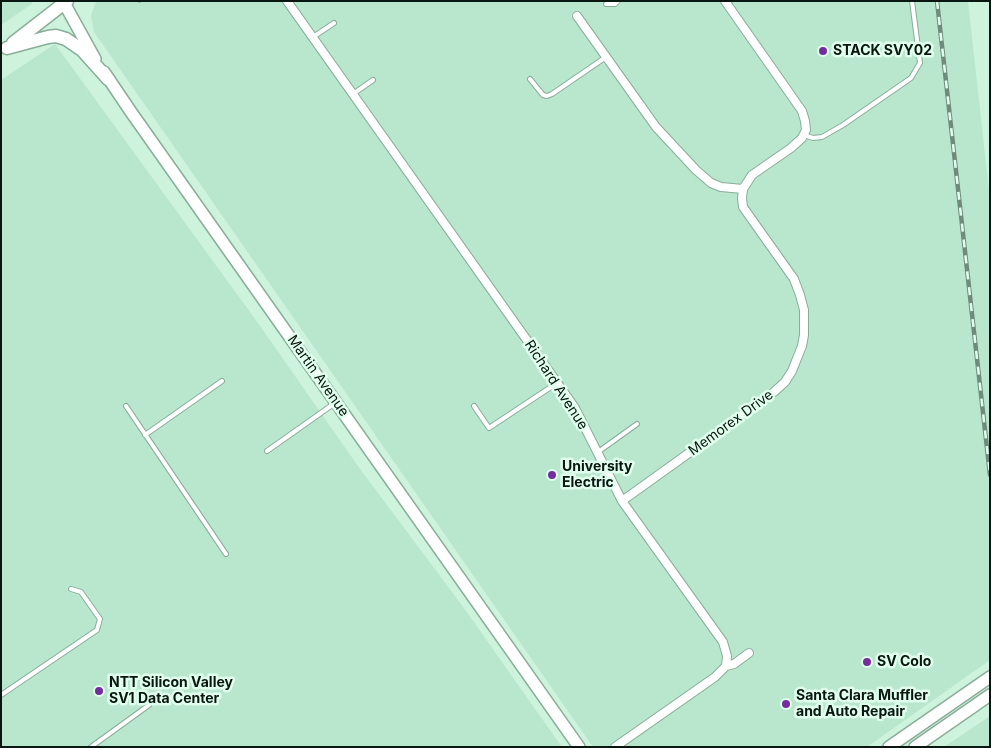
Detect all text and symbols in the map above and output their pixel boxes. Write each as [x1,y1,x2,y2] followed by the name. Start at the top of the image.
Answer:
[833,43,932,59] place label: STACK SVY02
[817,45,829,57] marker: STACK SVY02
[284,332,352,420] street label: Martin Avenue
[521,337,591,433] street label: Richard Avenue
[685,387,777,459] street label: Memorex Drive
[562,459,632,492] place label: University Electric
[546,469,558,481] marker: University Electric
[877,654,931,670] place label: SV Colo
[861,656,873,668] marker: SV Colo
[109,675,233,708] place label: NTT Silicon Valley SV1 Data Center
[93,685,105,697] marker: NTT Silicon Valley SV1 Data Center
[796,688,928,720] place label: Santa Clara Muffler and Auto Repair
[780,698,792,710] marker: Santa Clara Muffler and Auto Repair

